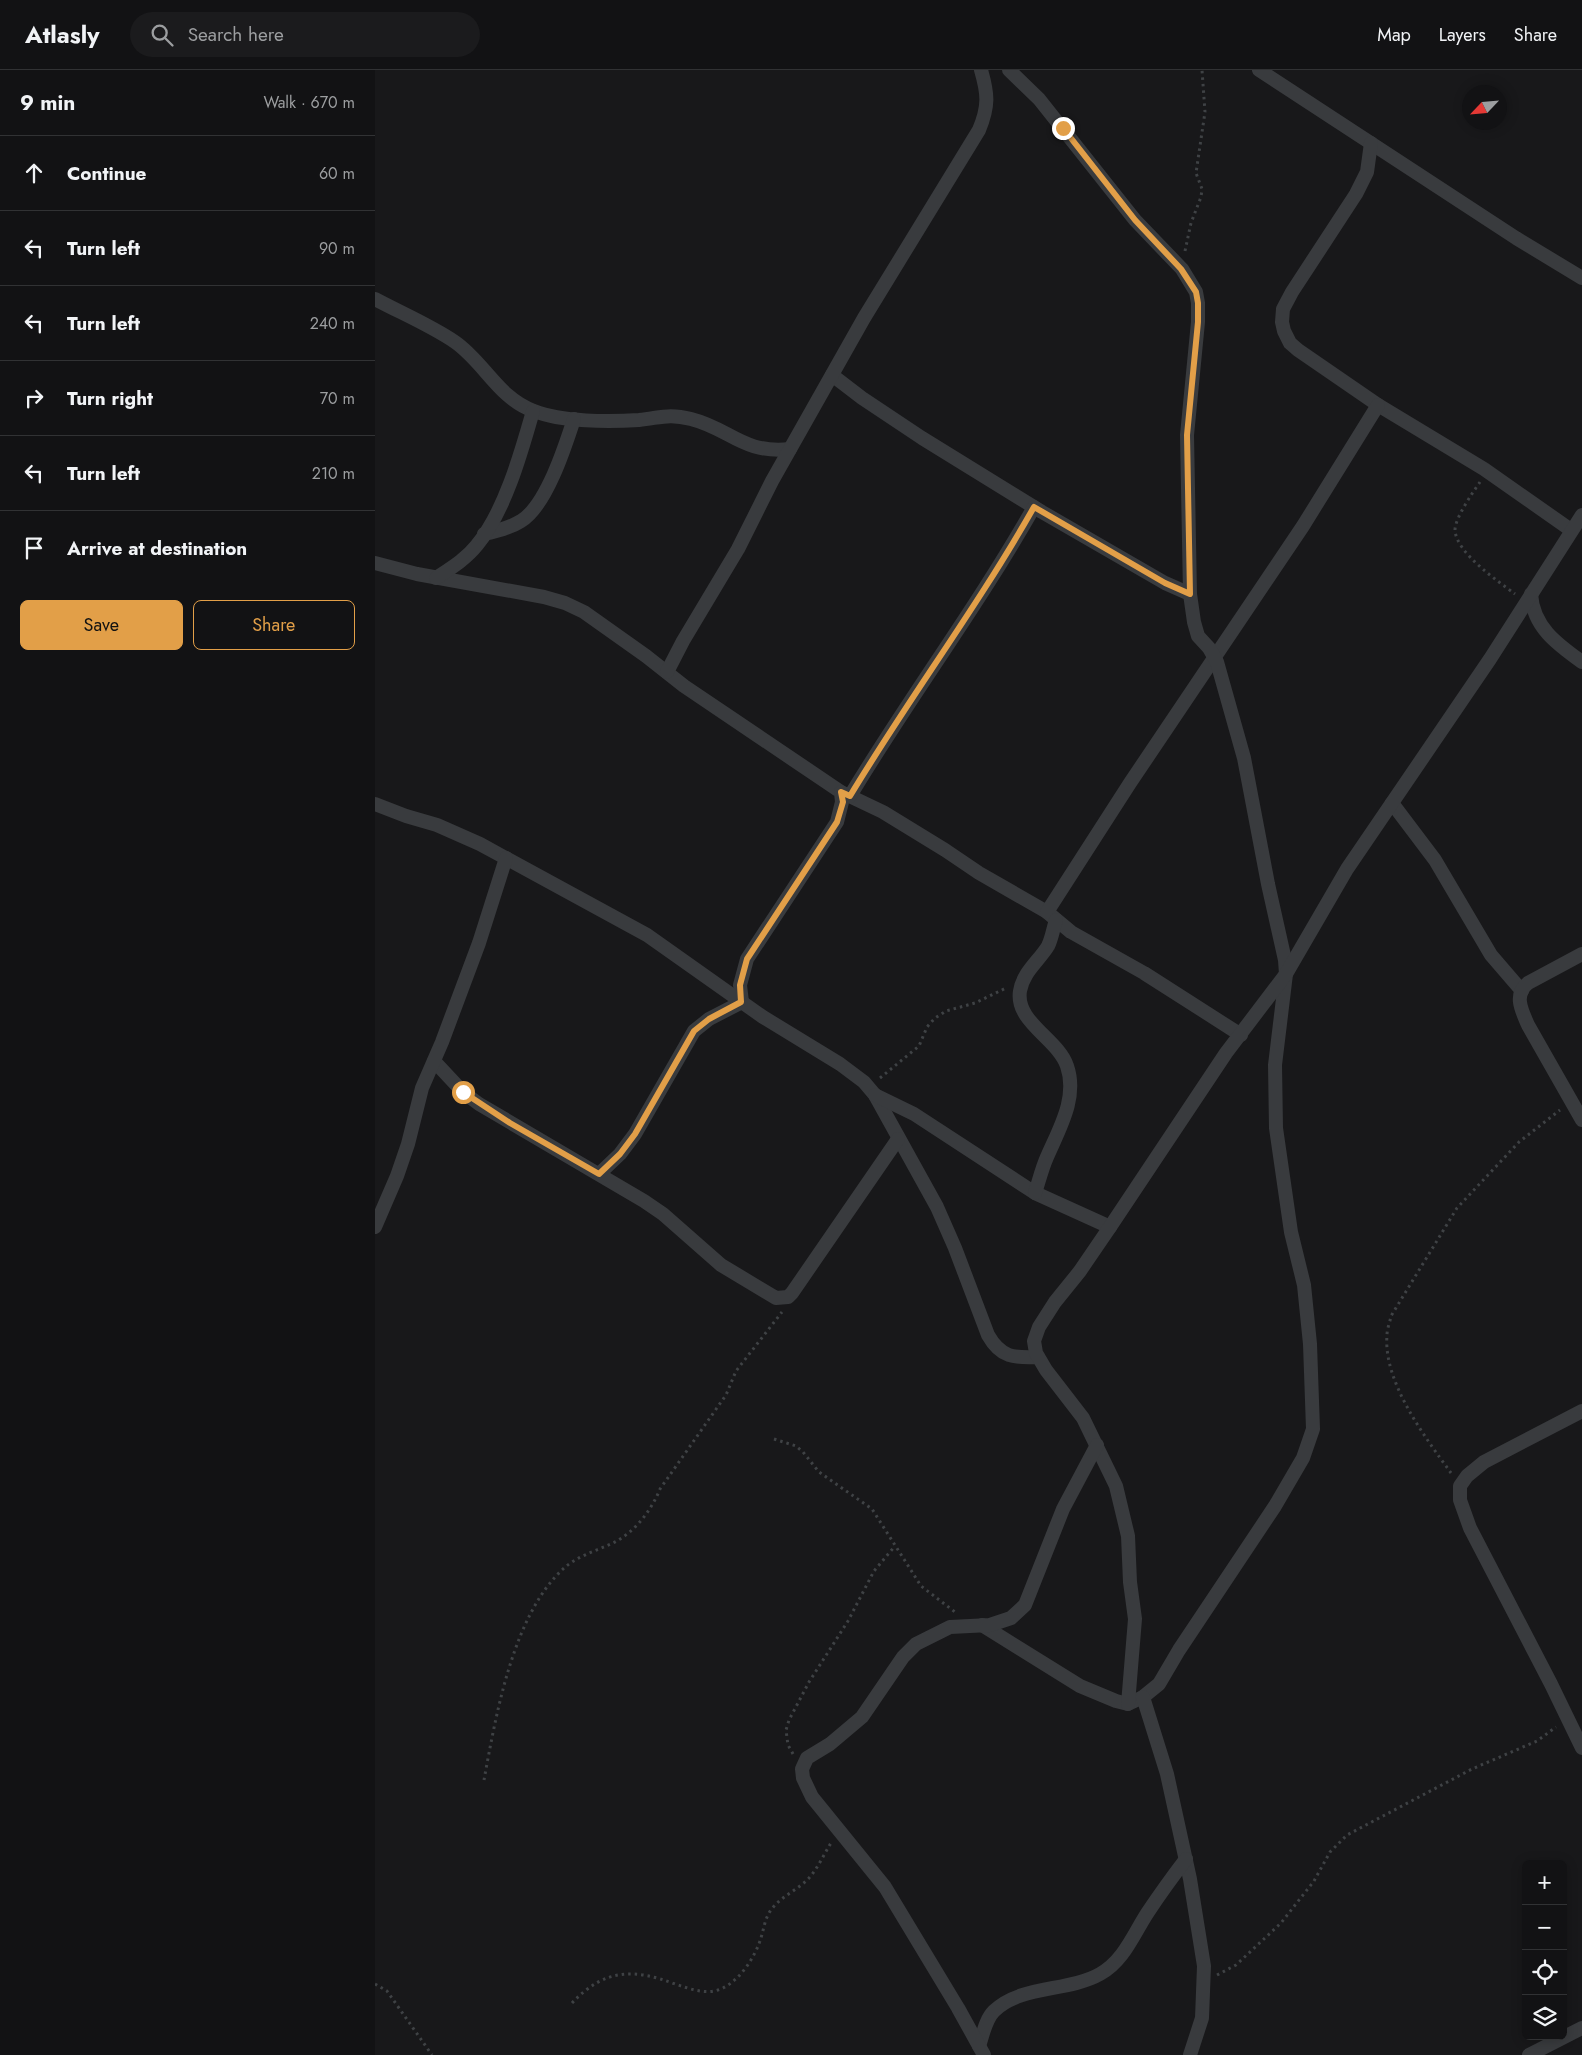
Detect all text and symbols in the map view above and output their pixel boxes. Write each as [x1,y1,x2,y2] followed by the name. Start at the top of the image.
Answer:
[130,12,480,57] search box
[25,17,100,52] text: Atlasly
[148,21,176,49] icon: search
[188,21,284,48] text: Search here
[1377,22,1411,48] text: Map
[1439,22,1486,48] text: Layers
[1514,22,1557,48] text: Share
[1462,85,1507,130] north arrow
[20,88,75,118] text: 9 min
[263,91,355,114] text: Walk · 670 m
[1052,117,1075,140] route end
[20,159,48,187] icon: ahead
[67,160,146,187] text: Continue
[319,162,355,185] text: 60 m
[20,234,48,262] icon: left
[67,235,140,262] text: Turn left
[319,237,355,260] text: 90 m
[20,309,48,337] icon: left
[67,310,140,337] text: Turn left
[310,312,355,335] text: 240 m
[20,384,48,412] icon: right
[67,385,153,412] text: Turn right
[320,387,355,410] text: 70 m
[20,459,48,487] icon: left
[67,460,140,487] text: Turn left
[312,462,355,485] text: 210 m
[20,534,48,562] icon: arrive
[67,535,247,562] text: Arrive at destination
[20,600,183,650] button: Save
[193,600,355,650] button: Share
[452,1081,475,1104] route start
[1522,1860,1567,2040] map controls
[1522,1860,1567,1905] button: +
[1522,1905,1567,1950] button: −
[1522,1950,1567,1995] button: locate
[1522,1995,1567,2040] button: layers

